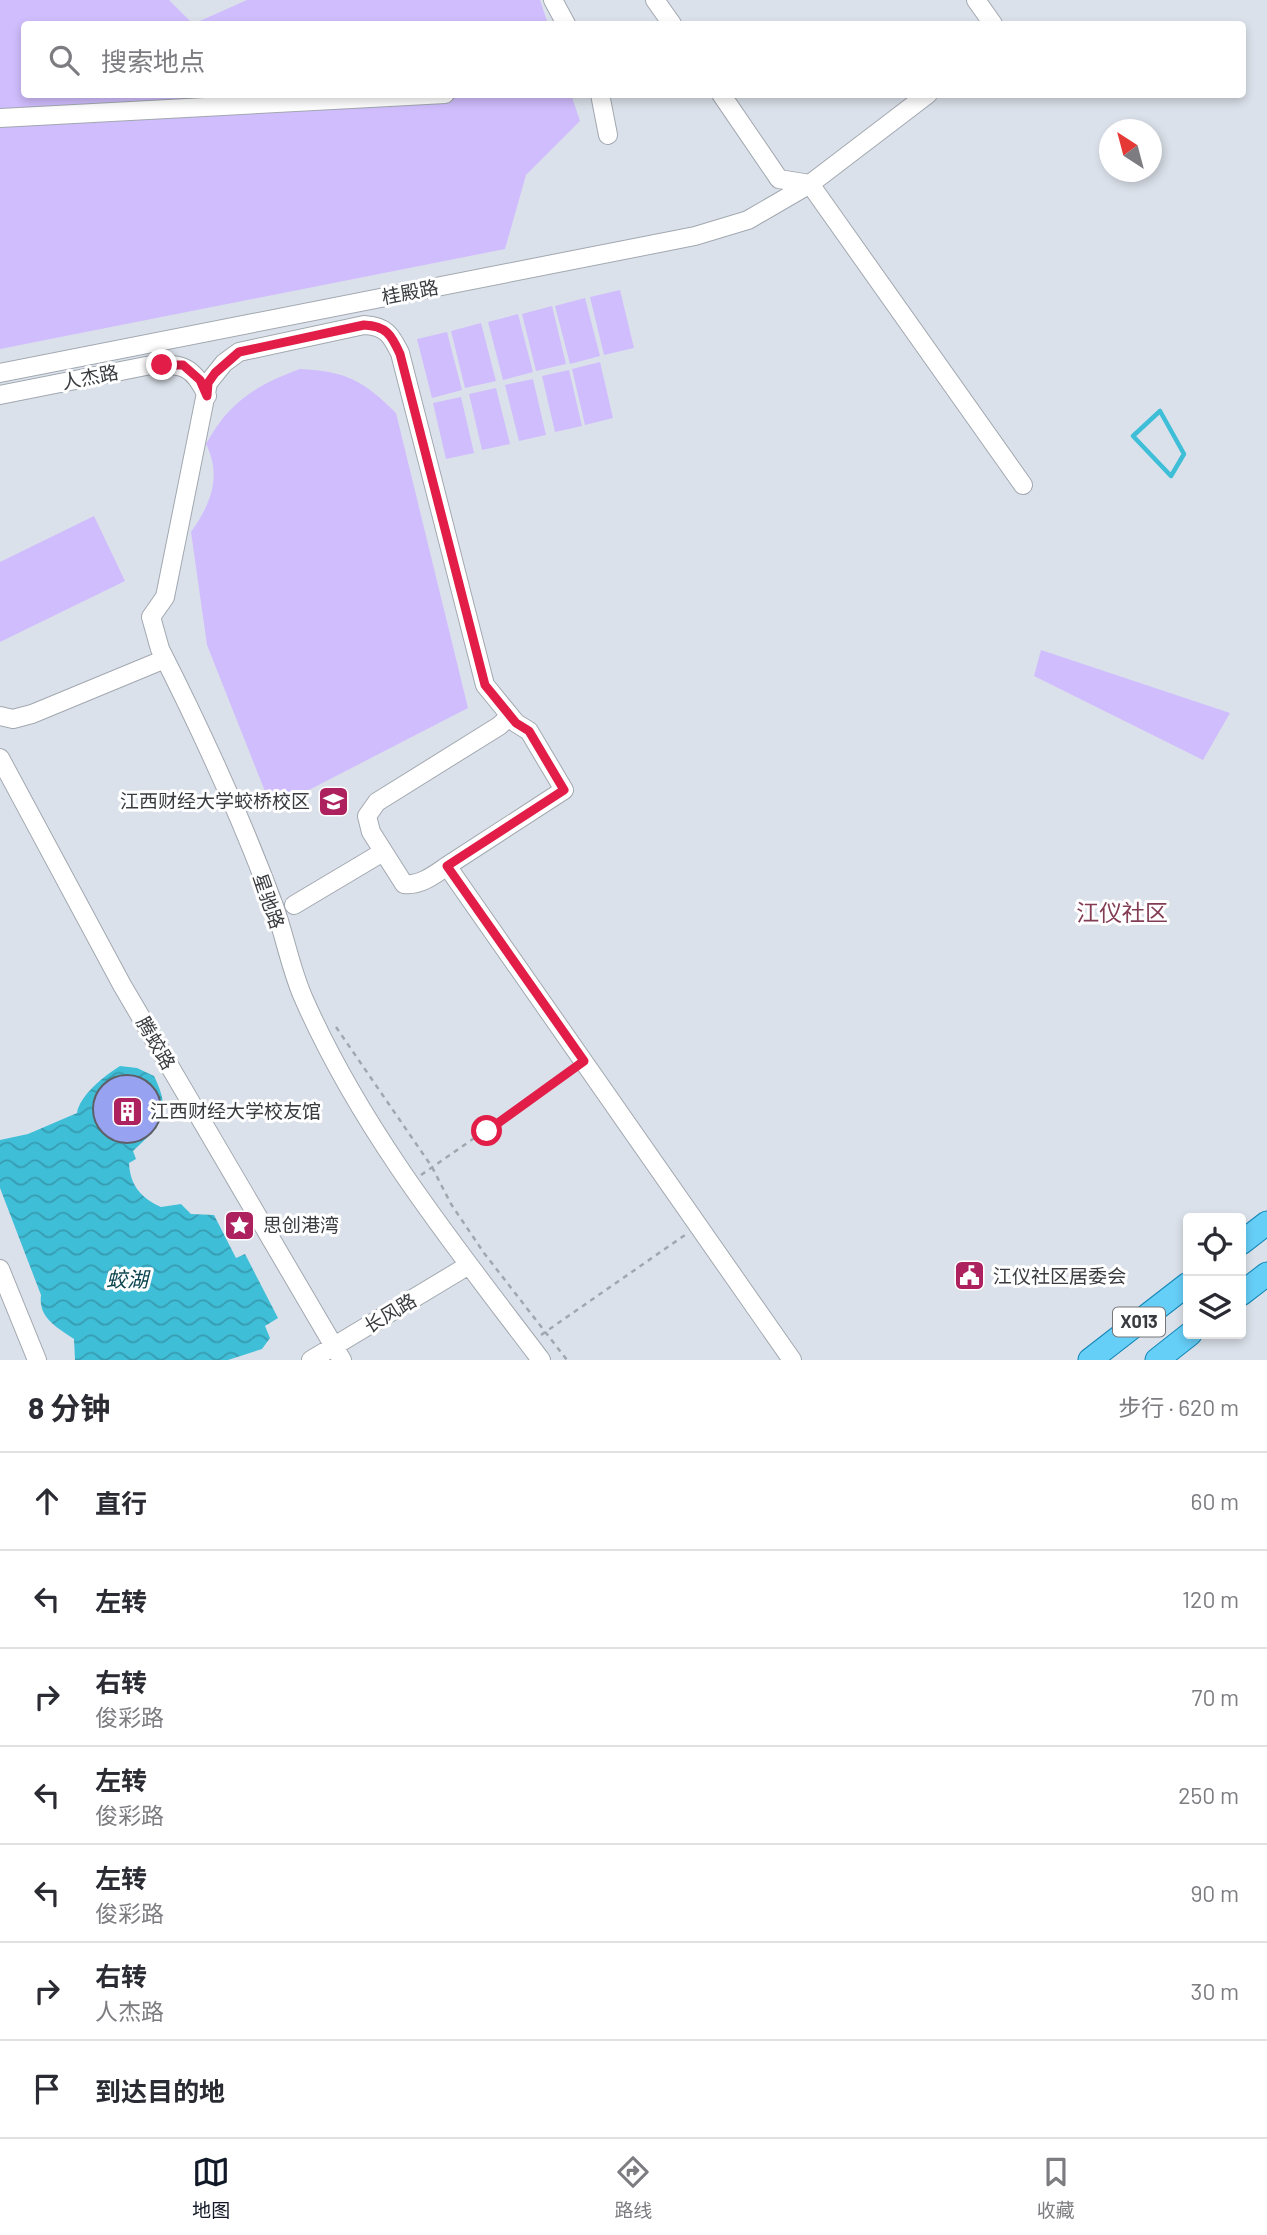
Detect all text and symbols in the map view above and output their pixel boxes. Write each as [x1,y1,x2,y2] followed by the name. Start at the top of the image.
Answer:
[21,21,1246,98] search box
[45,41,83,79] icon: search
[101,45,205,76] text: 搜索地点
[1099,119,1162,182] north arrow
[380,275,440,308] street label: 桂殿路
[146,349,177,380] route end
[60,360,120,393] street label: 人杰路
[316,784,350,818] school or university icon: 江西财经大学蛟桥校区
[120,789,310,812] place label: 江西财经大学蛟桥校区
[249,870,290,932] street label: 星驰路
[1076,898,1168,926] district label: 江仪社区
[132,1012,181,1073] street label: 腾蛟路
[110,1094,144,1128] building icon: 江西财经大学校友馆
[150,1099,321,1122] place label: 江西财经大学校友馆
[471,1115,502,1146] route start
[223,1208,257,1242] place icon: 思创港湾
[263,1213,339,1236] place label: 思创港湾
[1183,1213,1246,1339] map controls
[1183,1213,1246,1276] button: locate
[953,1259,987,1293] public building icon: 江仪社区居委会
[993,1264,1126,1287] place label: 江仪社区居委会
[106,1266,151,1291] water label: 蛟湖
[1183,1276,1246,1339] button: layers
[359,1288,420,1337] street label: 长风路
[1113,1308,1165,1336] road number: X013
[28,1389,110,1425] text: 8 分钟
[1118,1393,1239,1421] text: 步行 · 620 m
[28,1482,66,1520] icon: ahead
[95,1487,147,1518] text: 直行
[1191,1487,1239,1515] text: 60 m
[28,1580,66,1618] icon: left
[95,1585,147,1616] text: 左转
[1182,1585,1239,1613] text: 120 m
[95,1666,147,1697] text: 右转
[28,1678,66,1716] icon: right
[1192,1683,1239,1711] text: 70 m
[95,1703,164,1731] text: 俊彩路
[95,1764,147,1795] text: 左转
[28,1776,66,1814] icon: left
[1178,1781,1239,1809] text: 250 m
[95,1801,164,1829] text: 俊彩路
[95,1862,147,1893] text: 左转
[28,1874,66,1912] icon: left
[1190,1879,1239,1907] text: 90 m
[95,1899,164,1927] text: 俊彩路
[95,1960,147,1991] text: 右转
[28,1972,66,2010] icon: right
[1191,1977,1239,2005] text: 30 m
[95,1997,164,2025] text: 人杰路
[28,2070,66,2108] icon: arrive
[95,2075,225,2106] text: 到达目的地
[192,2153,230,2222] tab: 地图
[614,2153,653,2222] tab: 路线
[1037,2153,1075,2222] tab: 收藏

